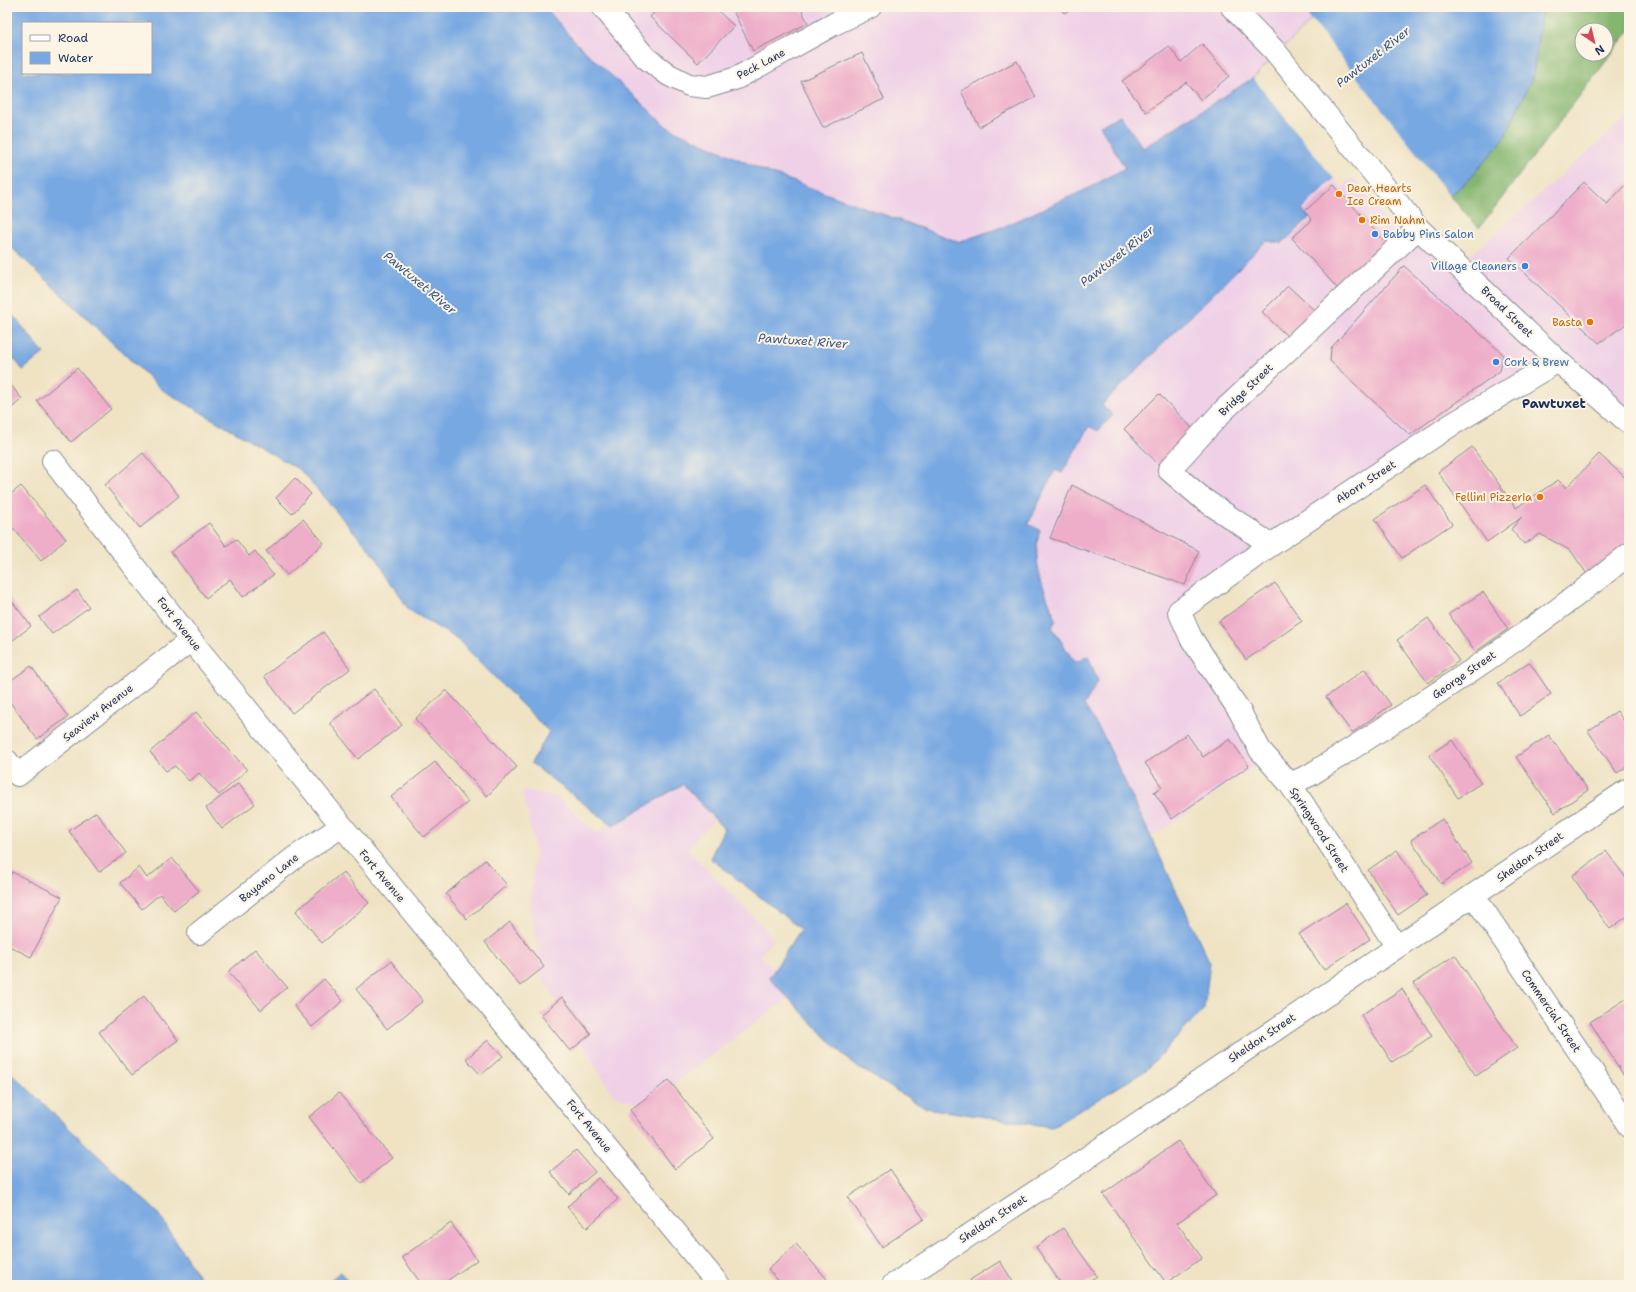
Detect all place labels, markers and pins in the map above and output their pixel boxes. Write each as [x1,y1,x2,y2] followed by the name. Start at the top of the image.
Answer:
[1347,181,1412,209] place label: Dear Hearts Ice Cream
[1334,189,1344,199] marker: Dear Hearts Ice Cream
[1370,213,1426,228] place label: Rim Nahm
[1357,215,1367,225] marker: Rim Nahm
[1383,227,1474,242] place label: Babby Pins Salon
[1370,229,1380,239] marker: Babby Pins Salon
[1431,259,1517,274] place label: Village Cleaners
[1520,261,1530,271] marker: Village Cleaners
[1552,315,1582,330] place label: Basta
[1585,317,1595,327] marker: Basta
[1504,355,1570,370] place label: Cork & Brew
[1491,357,1501,367] marker: Cork & Brew
[1455,490,1532,505] place label: Fellini Pizzeria
[1535,492,1545,502] marker: Fellini Pizzeria

